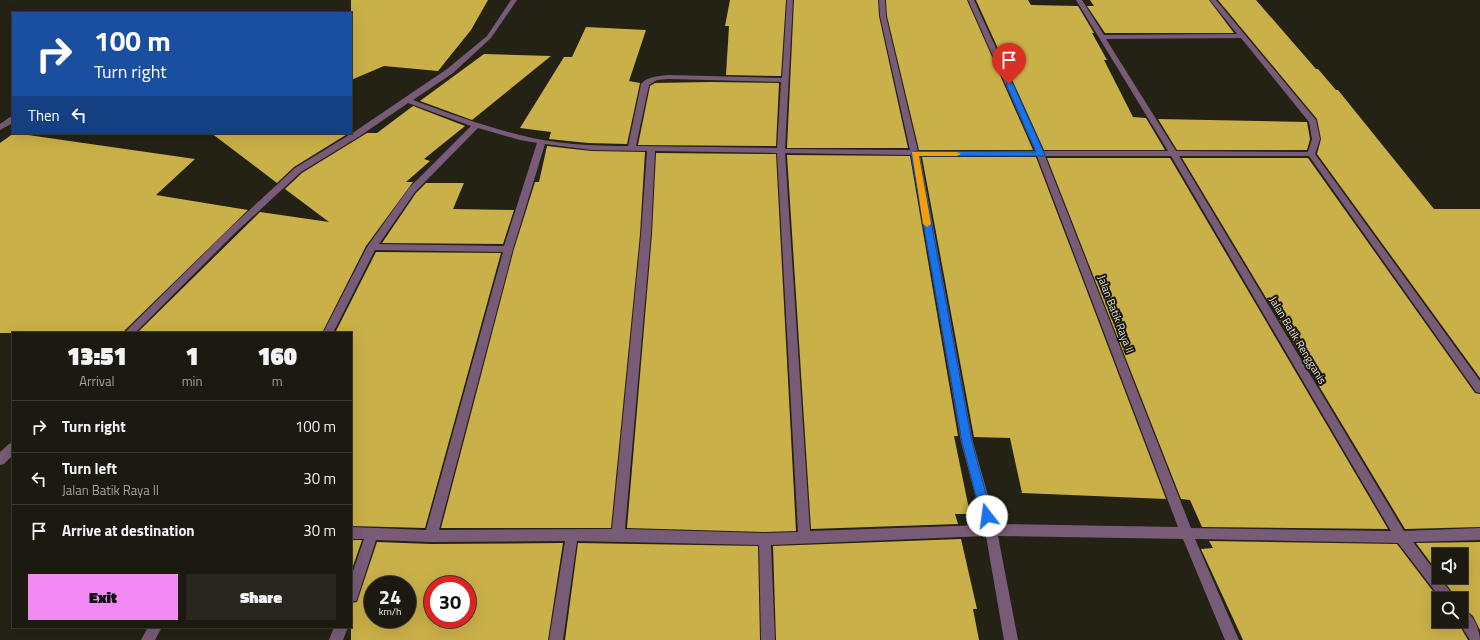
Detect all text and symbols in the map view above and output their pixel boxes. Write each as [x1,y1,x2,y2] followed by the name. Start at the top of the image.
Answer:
[94,19,171,62] text: 100 m
[28,28,80,80] icon: right
[992,43,1026,84] pin
[998,49,1020,71] icon: arrive
[94,58,167,85] text: Turn right
[28,104,60,127] text: Then
[68,104,90,126] icon: left
[1094,273,1138,355] street label: Jalan Batik Raya II
[1265,293,1331,387] street label: Jalan Batik Rengganis
[67,338,127,374] text: 13:51
[185,338,199,374] text: 1
[257,338,297,374] text: 160
[79,371,114,391] text: Arrival
[182,371,202,391] text: min
[272,371,283,391] text: m
[62,415,126,438] text: Turn right
[295,415,336,438] text: 100 m
[28,416,50,438] icon: right
[62,457,117,480] text: Turn left
[303,467,336,490] text: 30 m
[28,468,50,490] icon: left
[62,480,159,500] text: Jalan Batik Raya II
[966,495,1008,537] position arrow
[62,519,195,542] text: Arrive at destination
[303,519,336,542] text: 30 m
[28,520,50,542] icon: arrive
[1432,548,1468,628] map controls
[1432,548,1468,584] button: sound
[28,574,178,620] button: Exit
[186,574,336,620] button: Share
[424,576,476,628] speed limit sign: 30
[379,581,401,612] text: 24
[1432,592,1468,628] button: search
[379,604,401,619] text: km/h

